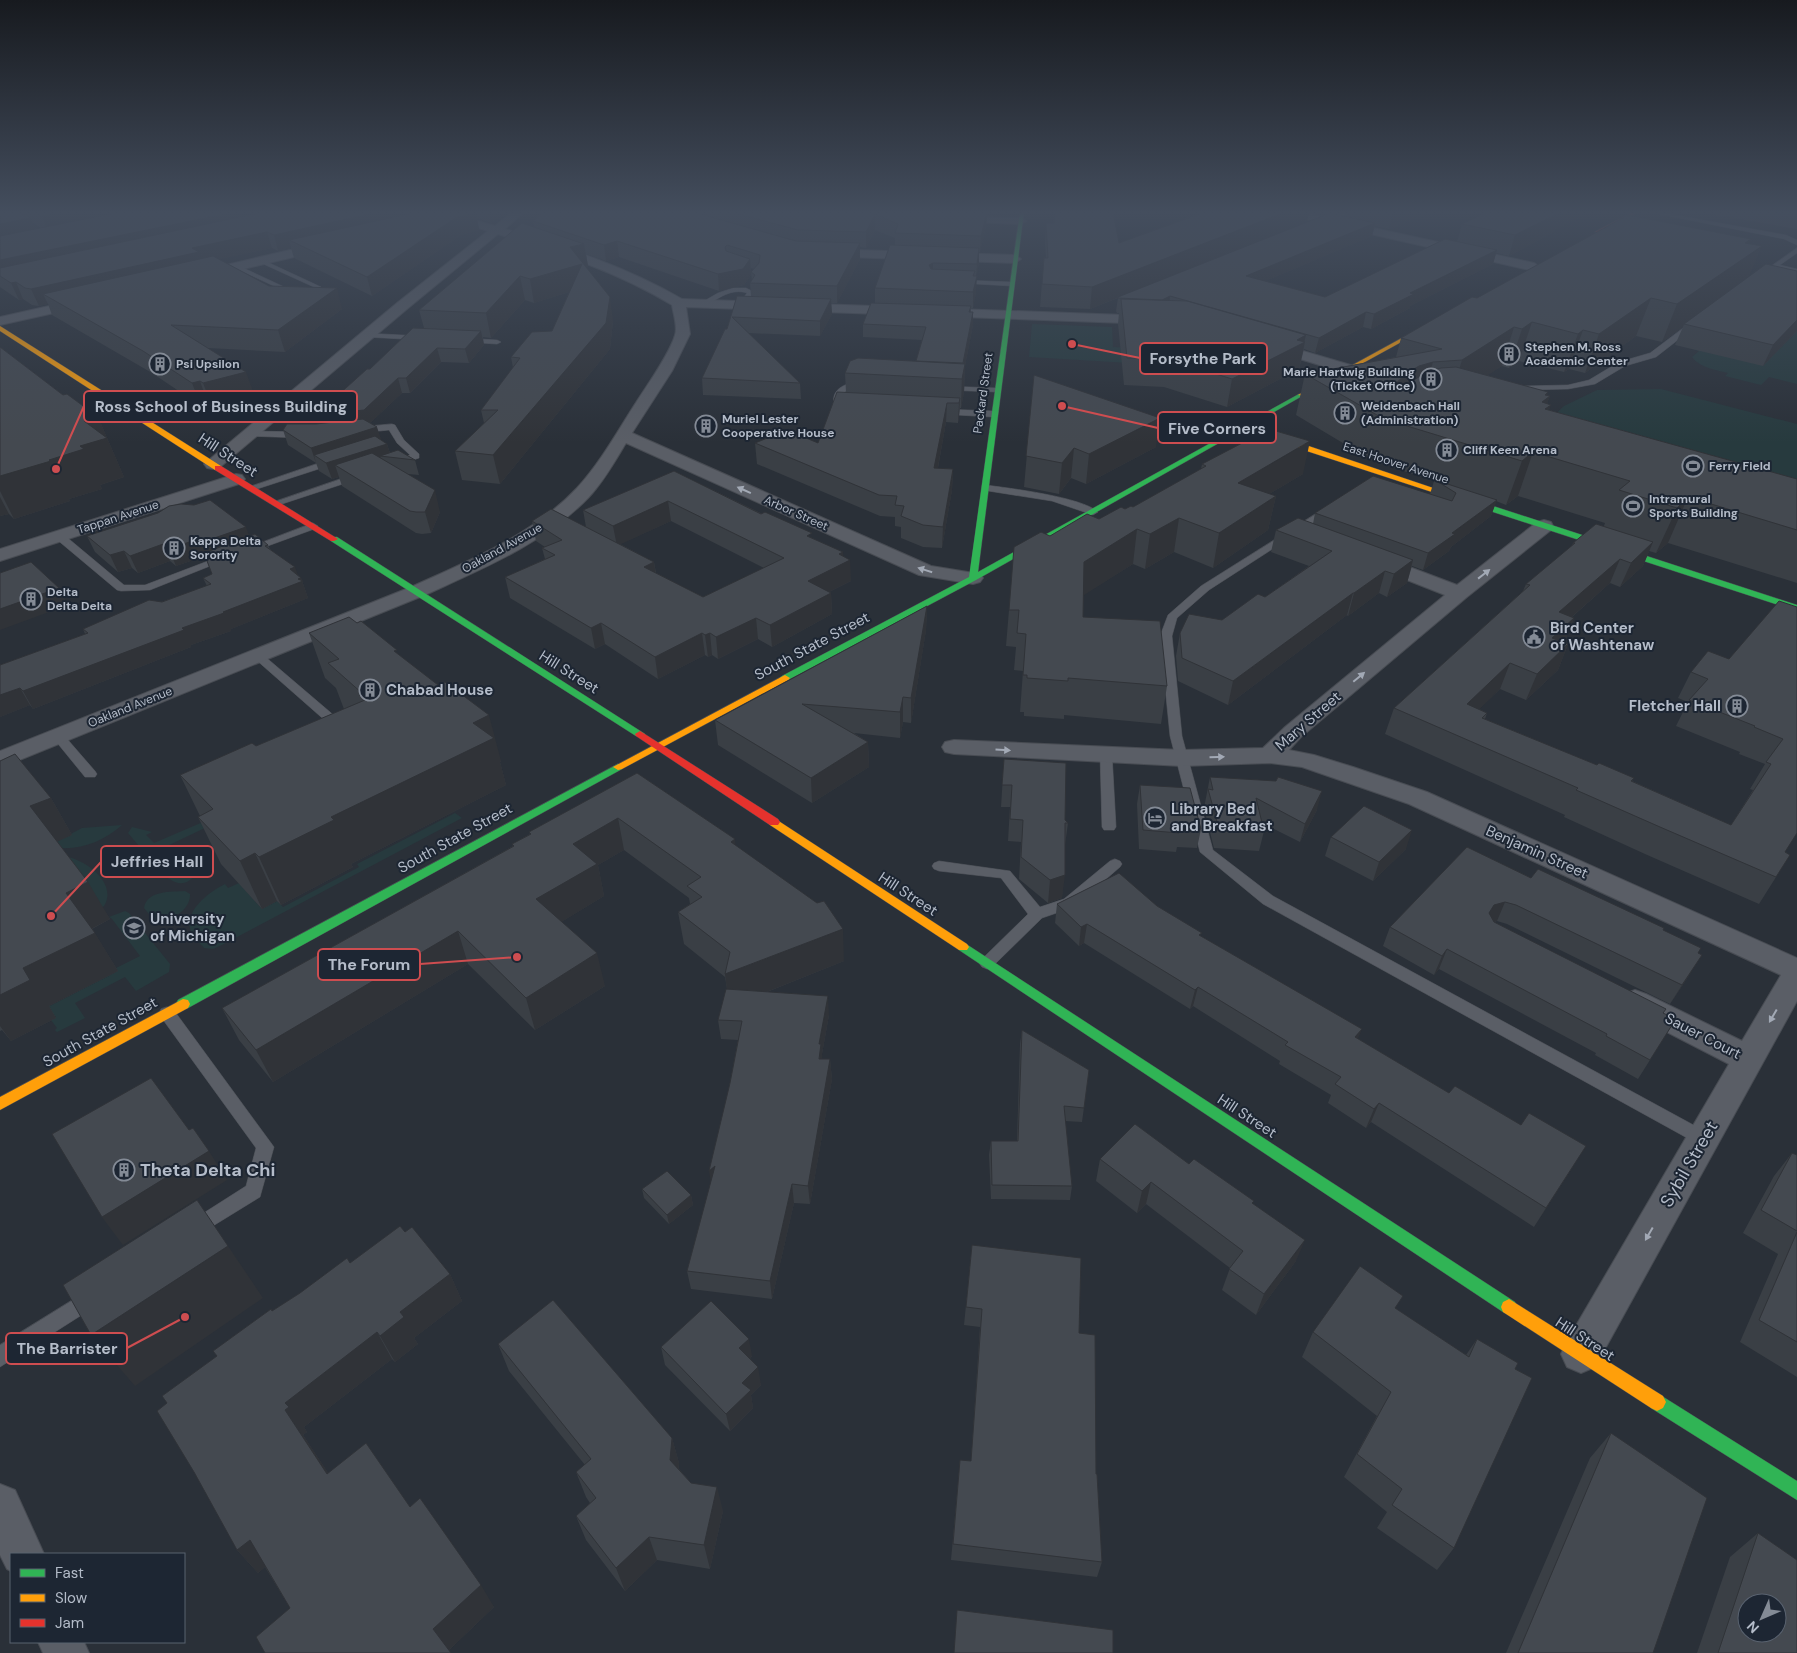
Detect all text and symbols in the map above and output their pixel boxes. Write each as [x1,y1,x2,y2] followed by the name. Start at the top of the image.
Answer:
[1525,339,1628,369] place label: Stephen M. Ross Academic Center
[1497,342,1521,366] building icon: Stephen M. Ross Academic Center
[1140,343,1267,374] callout: Forsythe Park
[1149,348,1257,369] text: Forsythe Park
[969,351,997,434] street label: Packard Street
[148,352,172,376] building icon: Psi Upsilon
[176,356,240,372] place label: Psi Upsilon
[1283,364,1415,394] place label: Marie Hartwig Building (Ticket Office)
[1419,367,1443,391] building icon: Marie Hartwig Building (Ticket Office)
[84,391,357,422] callout: Ross School of Business Building
[95,396,347,417] text: Ross School of Business Building
[1361,398,1460,428] place label: Weidenbach Hall (Administration)
[1333,401,1357,425] building icon: Weidenbach Hall (Administration)
[722,411,834,441] place label: Muriel Lester Cooperative House
[1158,412,1276,443] callout: Five Corners
[694,414,718,438] building icon: Muriel Lester Cooperative House
[1168,418,1266,439] text: Five Corners
[194,428,262,482] street label: Hill Street
[1341,438,1451,488] street label: East Hoover Avenue
[1435,438,1459,462] building icon: Cliff Keen Arena
[1463,442,1557,458] place label: Cliff Keen Arena
[1681,454,1705,478] sports icon: Ferry Field
[1709,458,1771,474] place label: Ferry Field
[737,486,751,494] one-way arrow
[1649,491,1738,521] place label: Intramural Sports Building
[761,492,831,534] street label: Arbor Street
[1621,494,1645,518] sports icon: Intramural Sports Building
[75,496,161,538] street label: Tappan Avenue
[459,519,545,577] street label: Oakland Avenue
[190,533,261,563] place label: Kappa Delta Sorority
[162,536,186,560] building icon: Kappa Delta Sorority
[917,566,932,573] one-way arrow
[1478,568,1491,579] one-way arrow
[47,584,112,614] place label: Delta Delta Delta
[19,587,43,611] building icon: Delta Delta Delta
[751,607,873,685] street label: South State Street
[1550,618,1655,655] place label: Bird Center of Washtenaw
[1522,625,1546,649] public building icon: Bird Center of Washtenaw
[535,646,603,698] street label: Hill Street
[1353,672,1365,683] one-way arrow
[358,678,382,702] building icon: Chabad House
[386,680,493,700] place label: Chabad House
[86,683,175,731] street label: Oakland Avenue
[1271,687,1345,755] street label: Mary Street
[1725,694,1749,718] building icon: Fletcher Hall
[1629,696,1721,716] place label: Fletcher Hall
[995,746,1011,754] one-way arrow
[1210,752,1226,760] one-way arrow
[394,798,516,878] street label: South State Street
[1171,799,1273,836] place label: Library Bed and Breakfast
[1143,806,1167,830] hotel icon: Library Bed and Breakfast
[1483,820,1591,884] street label: Benjamin Street
[101,846,213,877] callout: Jeffries Hall
[111,851,203,872] text: Jeffries Hall
[874,867,942,921] street label: Hill Street
[150,909,235,946] place label: University of Michigan
[122,916,146,940] school or university icon: University of Michigan
[318,949,420,980] callout: The Forum
[328,954,410,975] text: The Forum
[39,992,161,1072] street label: South State Street
[1661,1008,1745,1064] street label: Sauer Court
[1769,1009,1777,1024] one-way arrow
[1213,1089,1281,1143] street label: Hill Street
[1655,1116,1723,1212] street label: Sybil Street
[112,1158,136,1182] building icon: Theta Delta Chi
[140,1158,275,1182] place label: Theta Delta Chi
[1645,1227,1654,1240] one-way arrow
[1551,1312,1619,1366] street label: Hill Street
[6,1333,127,1364] callout: The Barrister
[16,1338,118,1359] text: The Barrister
[10,1553,185,1643] legend
[55,1563,84,1583] text: Fast
[55,1588,88,1608] text: Slow
[1737,1593,1787,1643] north arrow
[55,1613,84,1633] text: Jam
[1743,1617,1763,1637] text: N

